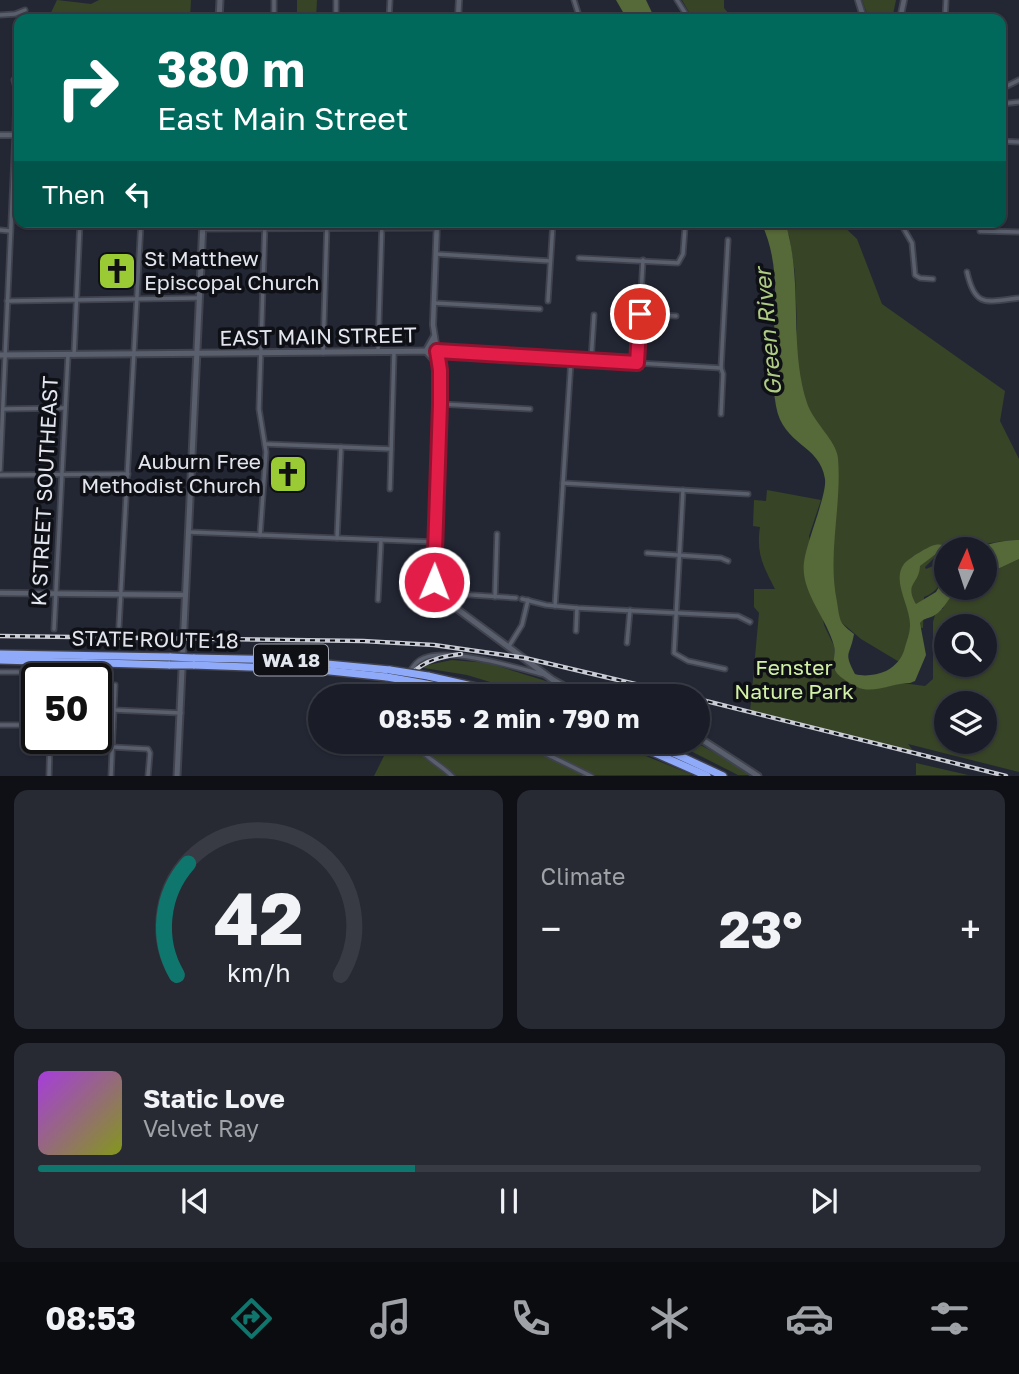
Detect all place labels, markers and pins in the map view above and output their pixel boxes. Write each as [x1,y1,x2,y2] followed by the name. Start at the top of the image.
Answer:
[144,245,320,295] place label: St Matthew Episcopal Church
[96,250,138,292] church icon: St Matthew Episcopal Church
[610,284,670,344] pin
[81,448,261,498] place label: Auburn Free Methodist Church
[267,453,309,495] church icon: Auburn Free Methodist Church

